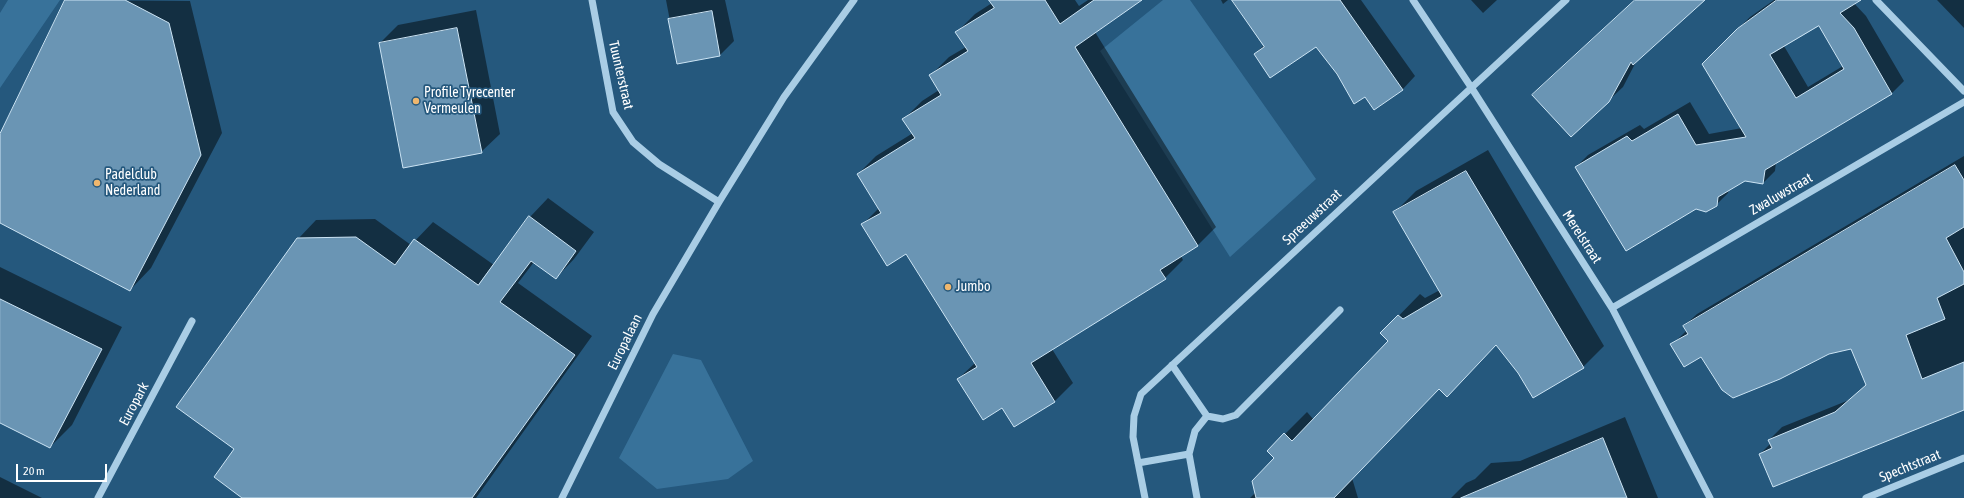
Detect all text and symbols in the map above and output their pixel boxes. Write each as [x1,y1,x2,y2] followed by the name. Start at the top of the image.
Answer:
[605,39,637,111] street label: Tuunterstraat
[424,85,515,118] place label: Profile Tyrecenter Vermeulen
[411,96,421,106] marker: Profile Tyrecenter Vermeulen
[105,167,160,200] place label: Padelclub Nederland
[1747,169,1815,219] street label: Zwaluwstraat
[92,178,102,188] marker: Padelclub Nederland
[1279,186,1345,248] street label: Spreeuwstraat
[1559,207,1605,267] street label: Merelstraat
[956,279,991,295] place label: Jumbo
[943,282,953,292] marker: Jumbo
[604,311,646,373] street label: Europalaan
[116,379,152,429] street label: Europark
[1877,446,1943,486] street label: Spechtstraat
[18,456,109,482] scale bar
[23,464,45,478] text: 20 m

